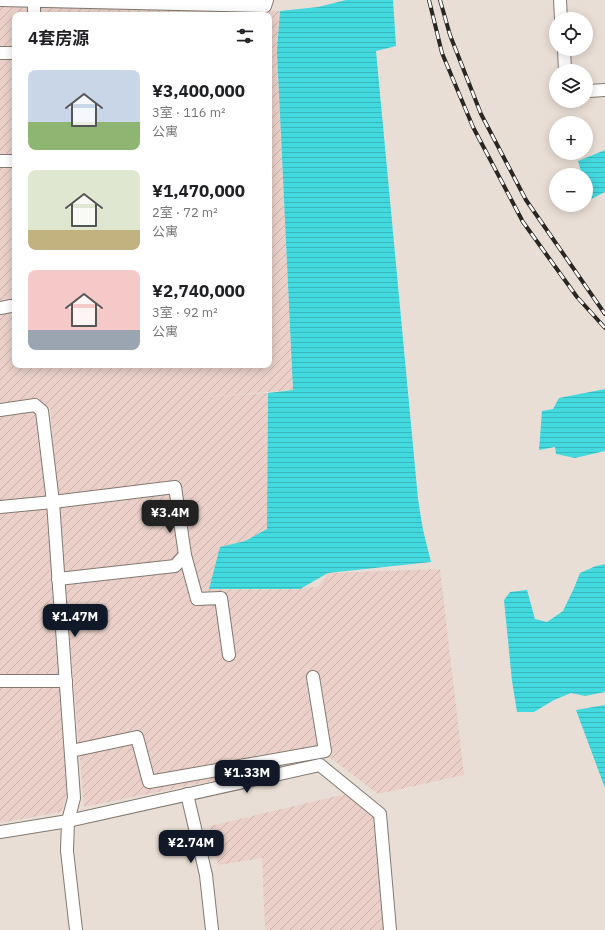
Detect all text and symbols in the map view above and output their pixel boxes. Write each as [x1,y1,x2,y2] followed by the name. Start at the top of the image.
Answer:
[549,12,593,212] map controls
[549,12,593,56] button: locate
[234,25,256,47] icon: filters
[28,27,89,49] text: 4套房源
[549,64,593,108] button: layers
[152,80,245,102] text: ¥3,400,000
[60,86,108,134] icon: home
[152,104,226,121] text: 3室 · 116 m²
[549,116,593,160] button: +
[152,123,178,140] text: 公寓
[549,168,593,212] button: −
[152,180,245,202] text: ¥1,470,000
[60,186,108,234] icon: home
[152,204,218,221] text: 2室 · 72 m²
[152,223,178,240] text: 公寓
[152,280,245,302] text: ¥2,740,000
[60,286,108,334] icon: home
[152,304,218,321] text: 3室 · 92 m²
[152,323,178,340] text: 公寓
[142,500,198,534] pin: ¥3.4M
[151,504,189,521] text: ¥3.4M
[42,604,108,638] pin: ¥1.47M
[52,608,98,625] text: ¥1.47M
[214,760,280,794] pin: ¥1.33M
[224,764,270,781] text: ¥1.33M
[158,830,224,864] pin: ¥2.74M
[168,834,214,851] text: ¥2.74M

